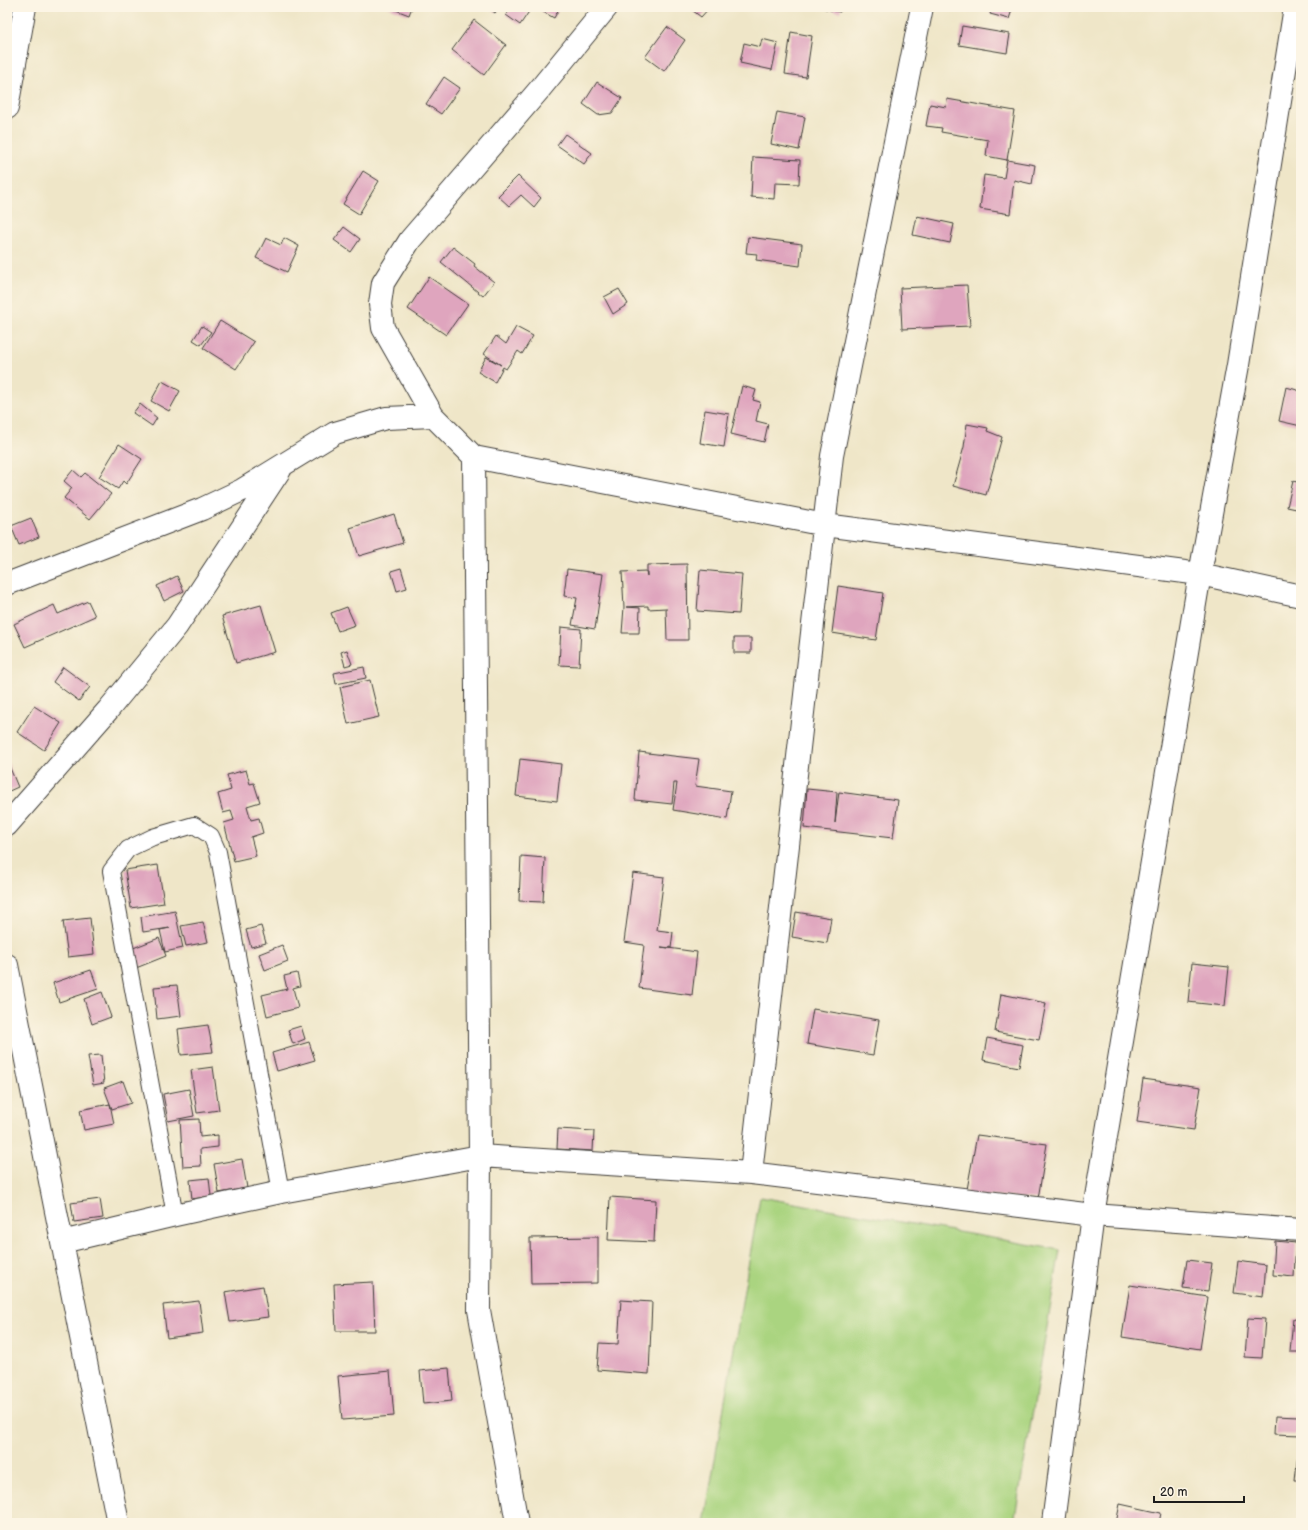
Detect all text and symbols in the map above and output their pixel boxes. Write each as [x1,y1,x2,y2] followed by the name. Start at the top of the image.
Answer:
[1154,1478,1244,1504] scale bar
[1160,1485,1187,1500] text: 20 m

